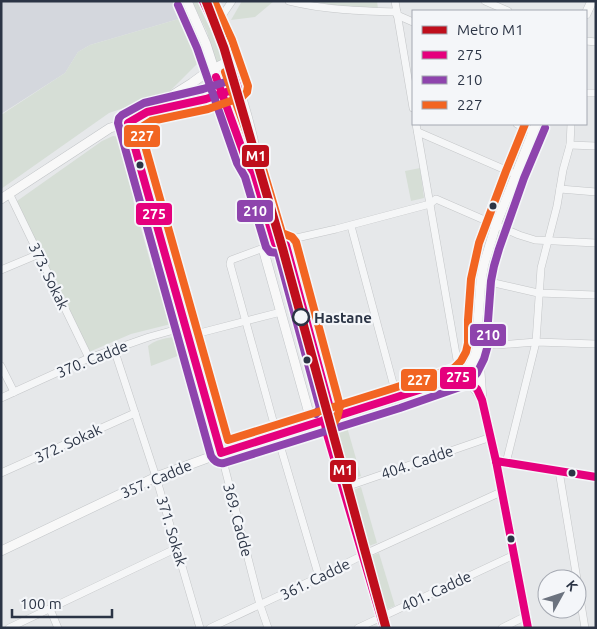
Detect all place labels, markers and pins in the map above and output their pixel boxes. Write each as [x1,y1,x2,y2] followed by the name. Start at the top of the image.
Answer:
[135,160,145,170] unlabelled marker
[488,201,498,211] unlabelled marker
[292,308,310,326] marker: Hastane
[314,309,372,326] place label: Hastane
[302,355,312,365] unlabelled marker
[567,468,577,478] unlabelled marker
[506,534,516,544] unlabelled marker

